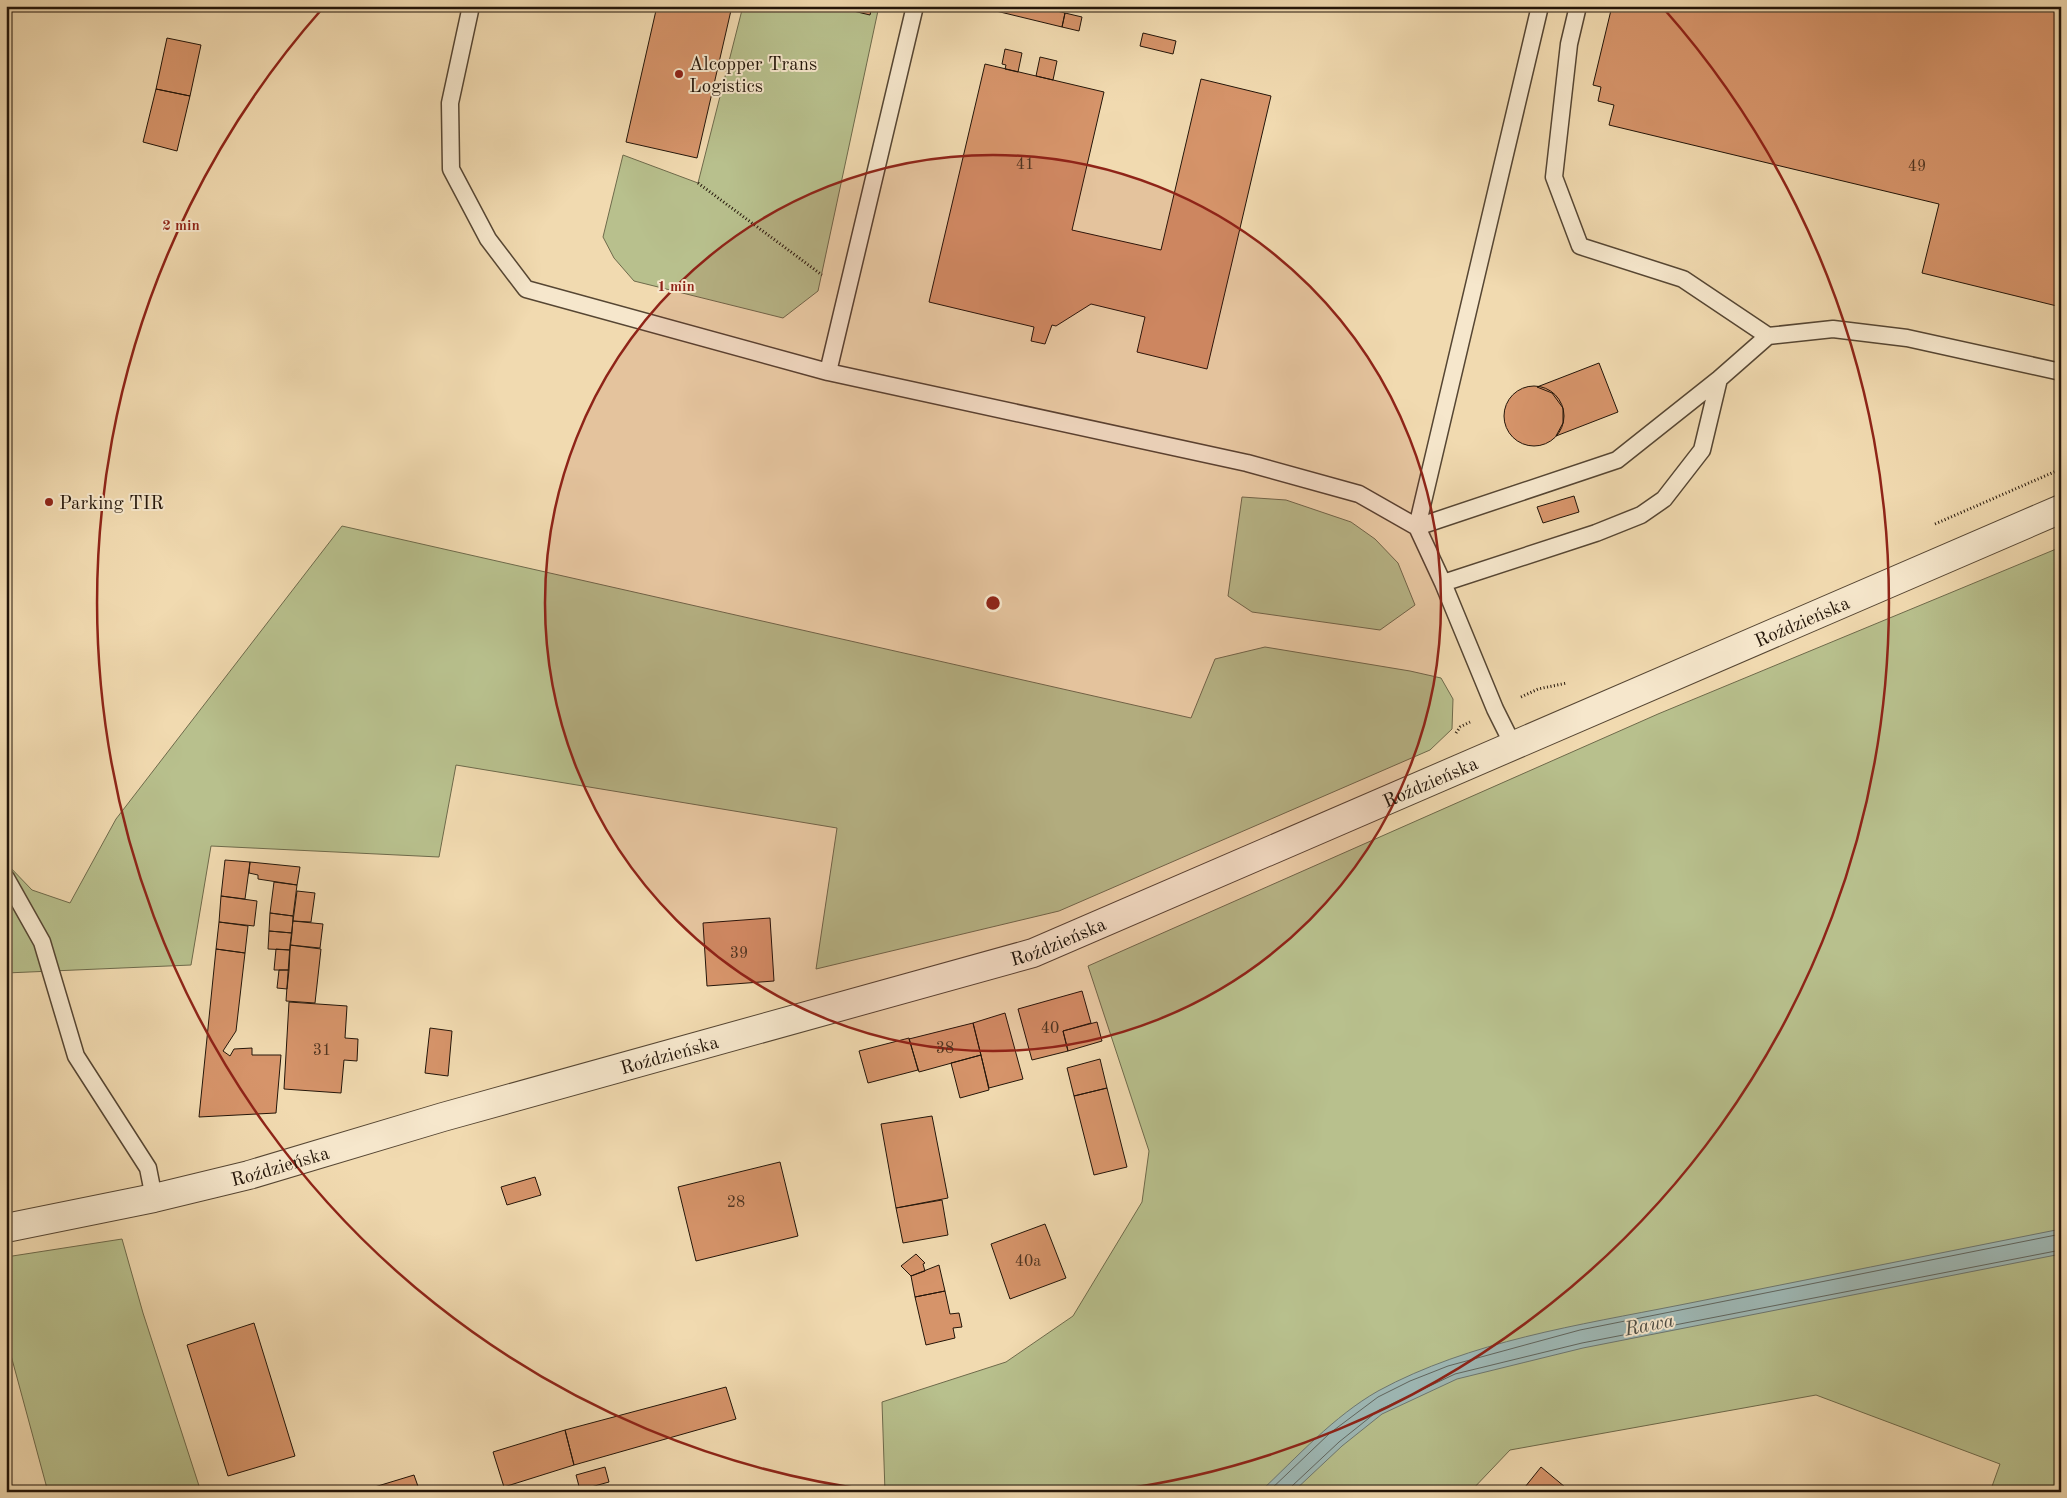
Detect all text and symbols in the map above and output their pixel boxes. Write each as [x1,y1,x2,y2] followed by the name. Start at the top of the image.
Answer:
[689,56,817,97] place label: Alcopper Trans Logistics
[673,68,685,80] marker: Alcopper Trans Logistics
[1016,157,1034,173] house number: 41
[1908,159,1926,175] house number: 49
[162,219,200,234] text: 2 min
[657,280,695,295] text: 1 min
[59,495,164,514] place label: Parking TIR
[43,496,55,508] marker: Parking TIR
[984,594,1002,612] centre of rings
[1752,594,1854,652] street label: Roździeńska
[1381,755,1482,813] street label: Roździeńska
[1009,915,1110,971] street label: Roździeńska
[730,946,748,962] house number: 39
[1041,1021,1059,1037] house number: 40
[618,1034,722,1079] street label: Roździeńska
[936,1041,954,1057] house number: 38
[313,1043,331,1059] house number: 31
[229,1144,332,1191] street label: Roździeńska
[727,1195,745,1211] house number: 28
[1015,1254,1041,1270] house number: 40a
[1622,1311,1676,1341] water label: Rawa

